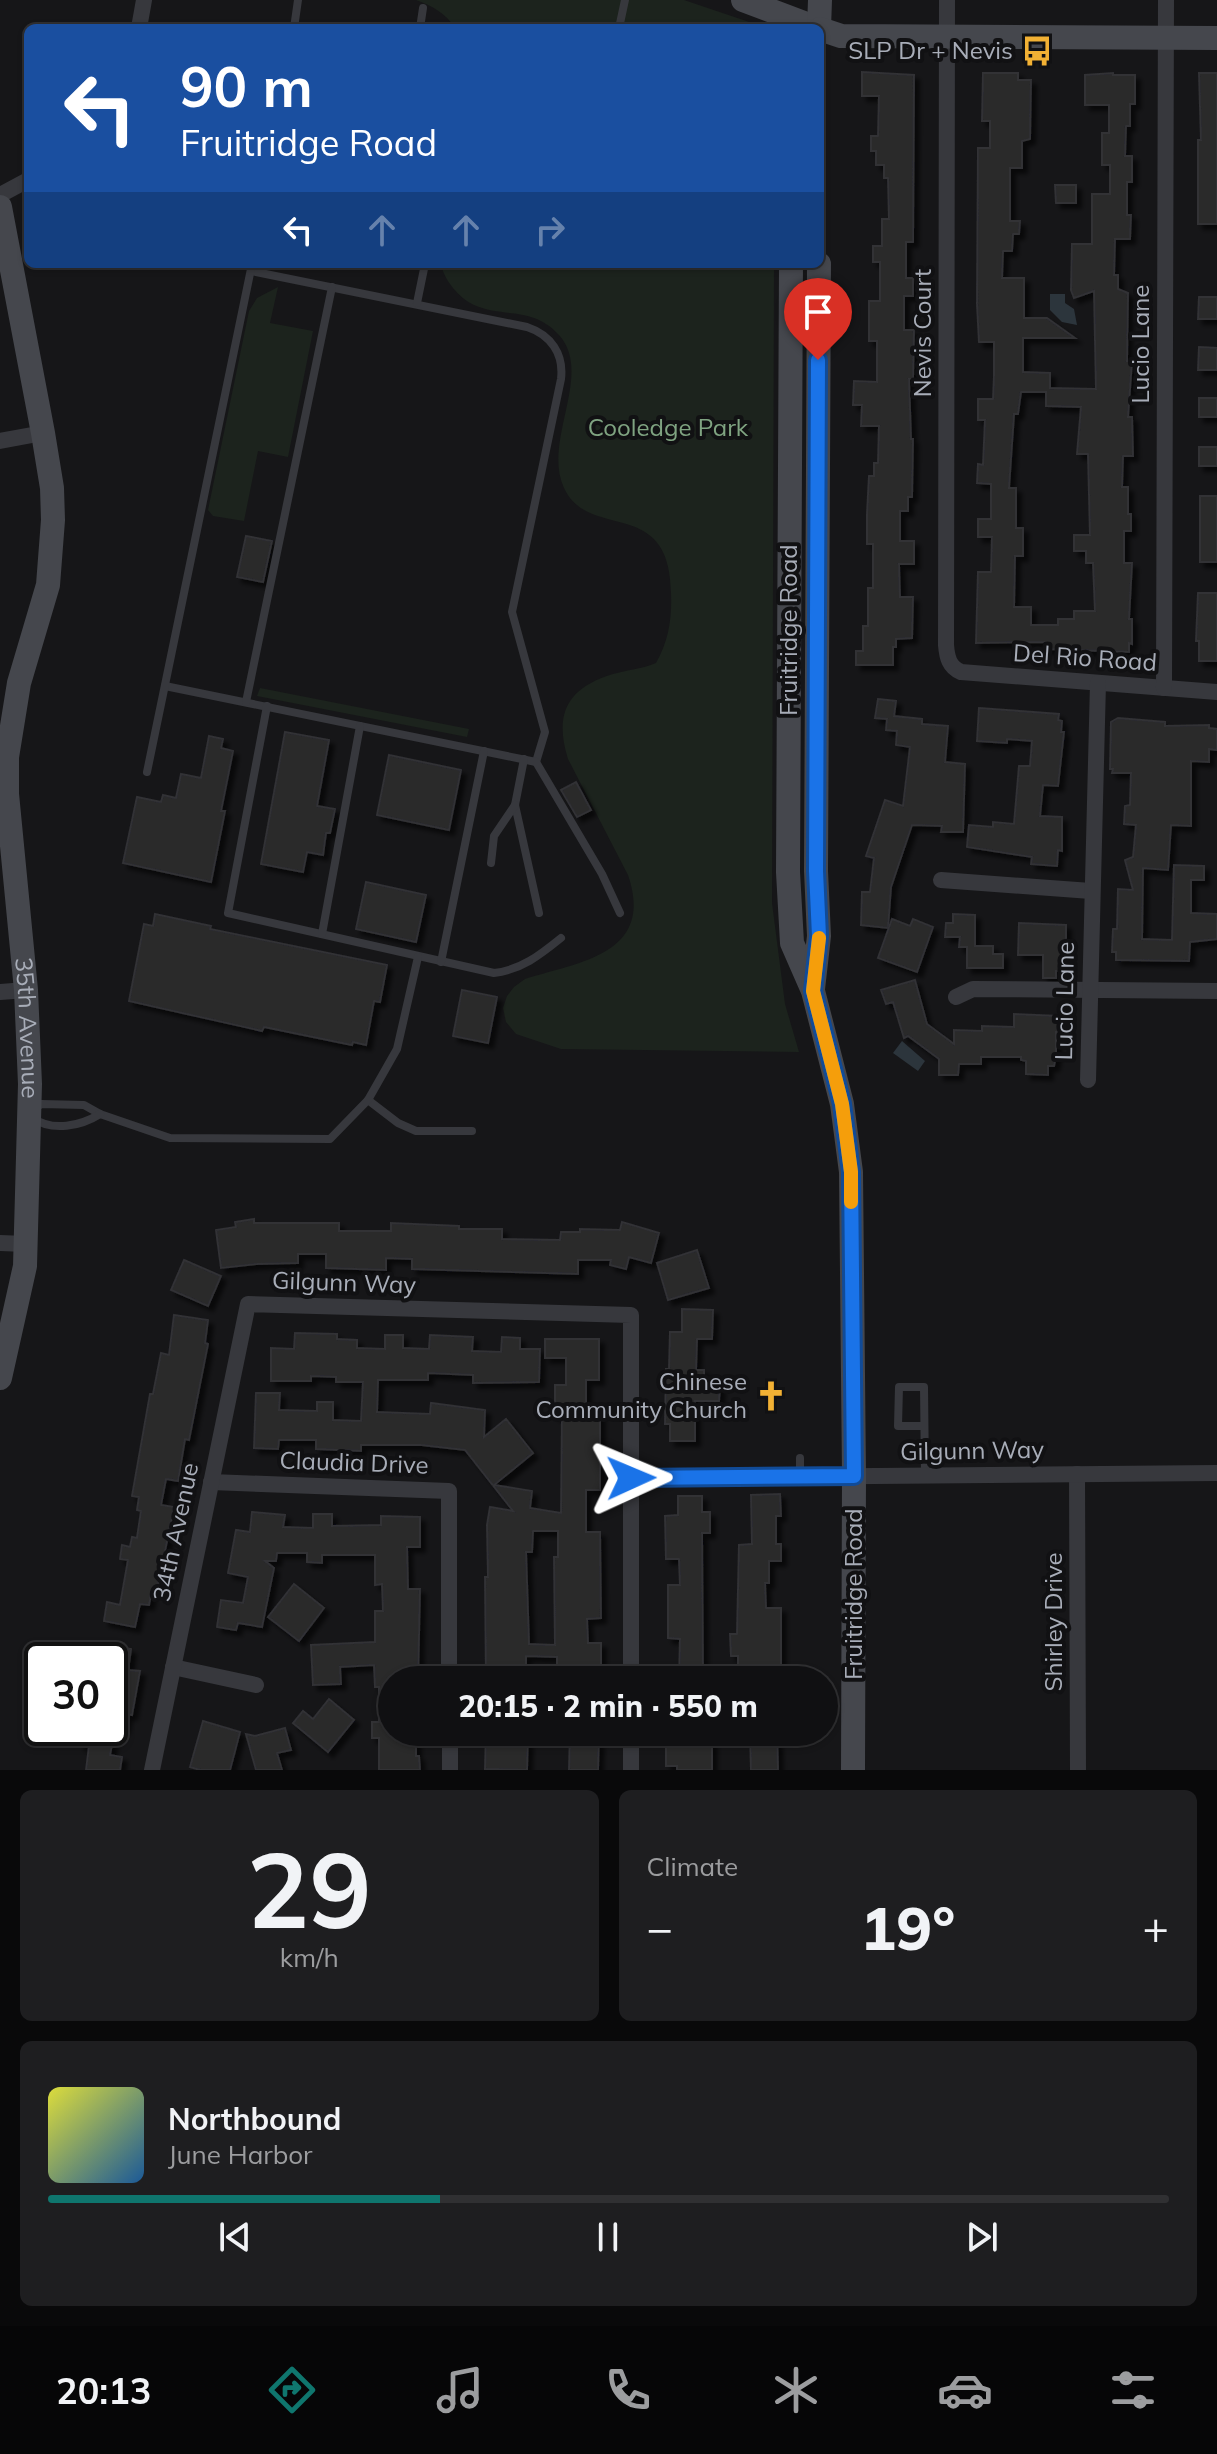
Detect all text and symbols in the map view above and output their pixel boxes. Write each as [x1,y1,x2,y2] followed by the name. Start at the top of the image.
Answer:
[1020,34,1054,68] bus stop icon: SLP Dr + Nevis
[848,35,1013,65] place label: SLP Dr + Nevis
[180,51,313,121] text: 90 m
[48,56,152,160] icon: left
[180,120,437,165] text: Fruitridge Road
[276,208,320,252] icon: left
[360,208,404,252] icon: ahead
[444,208,488,252] icon: ahead
[528,208,572,252] icon: right
[907,269,937,397] street label: Nevis Court
[784,278,852,360] pin
[1125,285,1155,403] street label: Lucio Lane
[796,290,840,334] icon: arrive
[588,412,749,442] park label: Cooledge Park
[773,544,803,716] street label: Fruitridge Road
[1012,637,1158,677] street label: Del Rio Road
[1048,941,1080,1061] street label: Lucio Lane
[9,956,46,1099] street label: 35th Avenue
[272,1264,417,1300] street label: Gilgunn Way
[536,1366,747,1424] place label: Chinese Community Church
[754,1379,788,1413] church icon: Chinese Community Church
[900,1434,1044,1466] street label: Gilgunn Way
[589,1436,673,1520] position arrow
[279,1444,429,1480] street label: Claudia Drive
[146,1460,204,1604] street label: 34th Avenue
[838,1508,868,1680] street label: Fruitridge Road
[1038,1552,1068,1692] street label: Shirley Drive
[24,1642,128,1746] speed limit sign: 30
[458,1687,758,1725] text: 20:15 · 2 min · 550 m
[247,1823,372,1954] text: 29
[647,1850,738,1883] text: Climate
[860,1890,955,1965] text: 19°
[647,1900,673,1955] text: −
[1143,1900,1169,1955] text: +
[280,1941,339,1974] text: km/h
[168,2100,341,2138] text: Northbound
[168,2138,313,2171] text: June Harbor
[213,2215,257,2259] icon: previous
[586,2215,630,2259] icon: pause
[960,2215,1004,2259] icon: next
[264,2362,320,2418] icon: directions
[432,2362,488,2418] icon: music
[600,2362,656,2418] icon: phone
[768,2362,824,2418] icon: climate
[937,2362,993,2418] icon: car
[1105,2362,1161,2418] icon: filters
[56,2368,151,2413] text: 20:13

